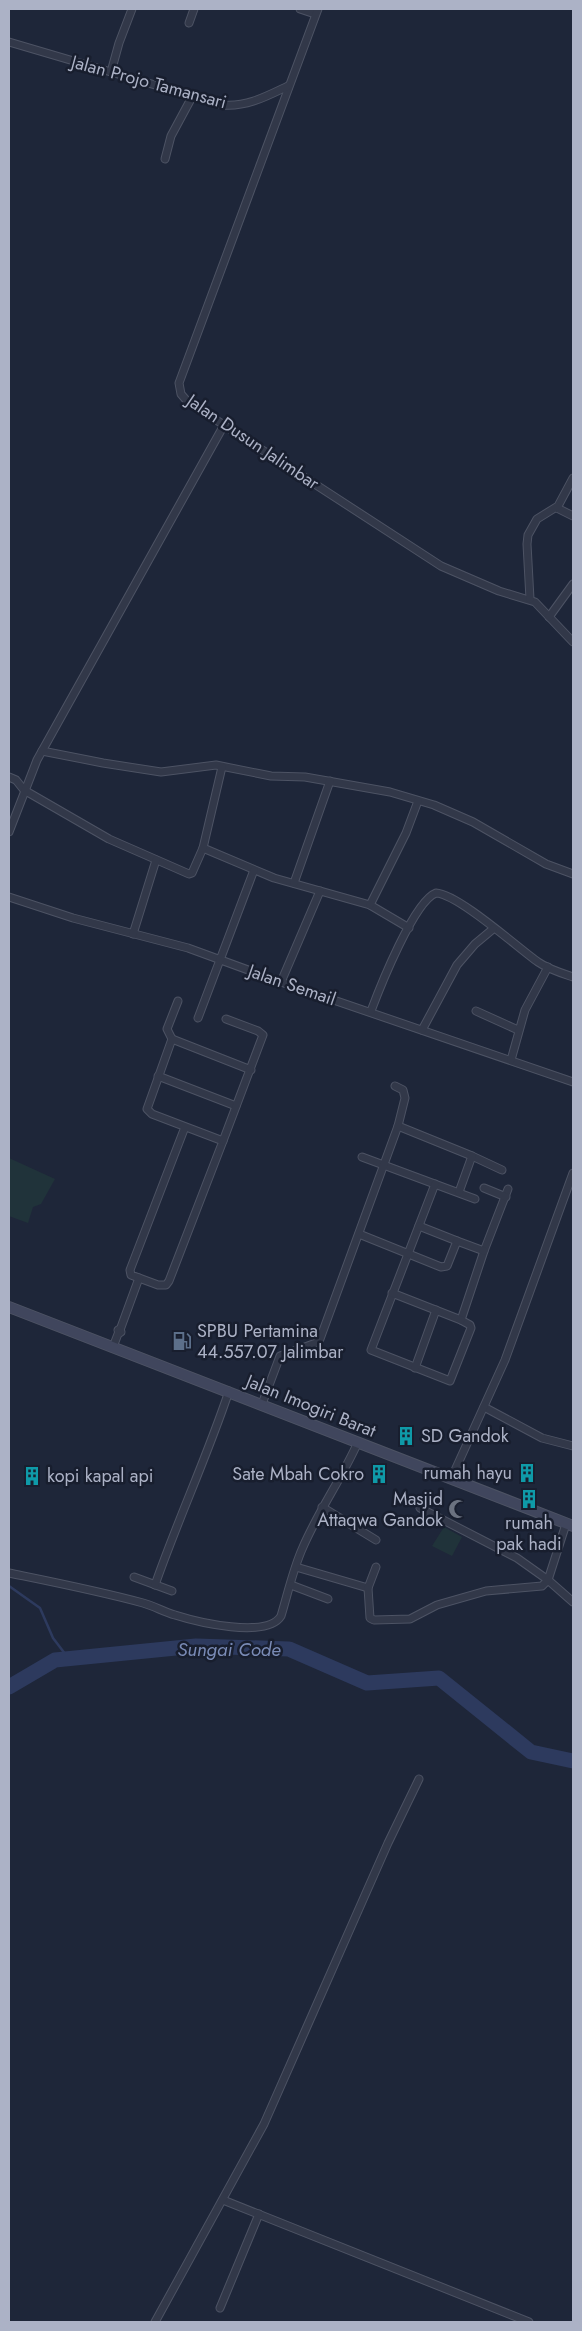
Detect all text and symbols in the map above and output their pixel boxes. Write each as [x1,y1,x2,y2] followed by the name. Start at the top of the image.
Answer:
[67,48,230,115] street label: Jalan Projo Tamansari
[180,387,325,497] street label: Jalan Dusun Jalimbar
[243,957,339,1012] street label: Jalan Semail
[197,1318,344,1365] place label: SPBU Pertamina 44.557.07 Jalimbar
[171,1330,193,1352] fuel station icon: SPBU Pertamina 44.557.07 Jalimbar
[240,1367,380,1444] street label: Jalan Imogiri Barat
[421,1423,509,1449] place label: SD Gandok
[395,1425,417,1447] building icon: SD Gandok
[423,1460,512,1486] place label: rumah hayu
[232,1461,364,1487] place label: Sate Mbah Cokro
[516,1462,538,1484] building icon: rumah hayu
[47,1463,153,1489] place label: kopi kapal api
[368,1463,390,1485] building icon: Sate Mbah Cokro
[21,1465,43,1487] building icon: kopi kapal api
[317,1486,443,1533] place label: Masjid Attaqwa Gandok
[518,1488,540,1510] building icon: rumah pak hadi
[447,1498,469,1520] mosque icon: Masjid Attaqwa Gandok
[496,1510,562,1557] place label: rumah pak hadi
[177,1636,281,1663] water label: Sungai Code

